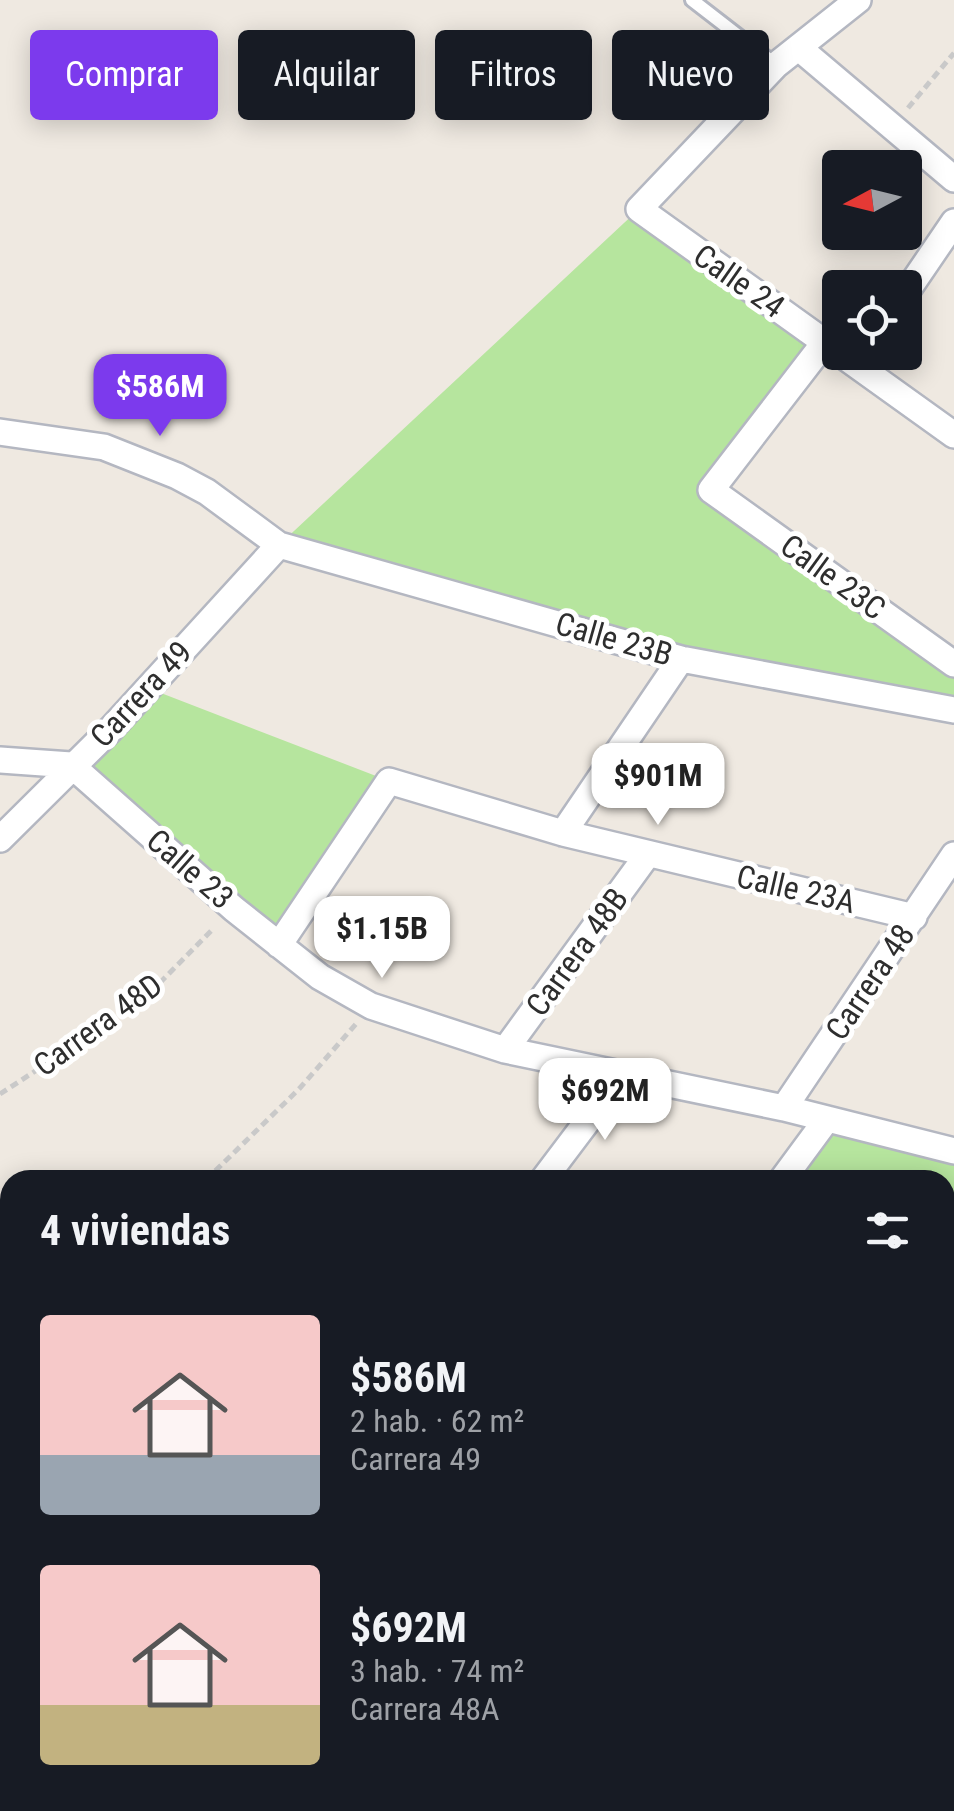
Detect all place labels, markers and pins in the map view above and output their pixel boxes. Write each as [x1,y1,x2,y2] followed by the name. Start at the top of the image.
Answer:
[90,354,230,439] pin: $586M
[588,743,728,828] pin: $901M
[301,896,463,981] pin: $1.15B
[535,1058,675,1143] pin: $692M

